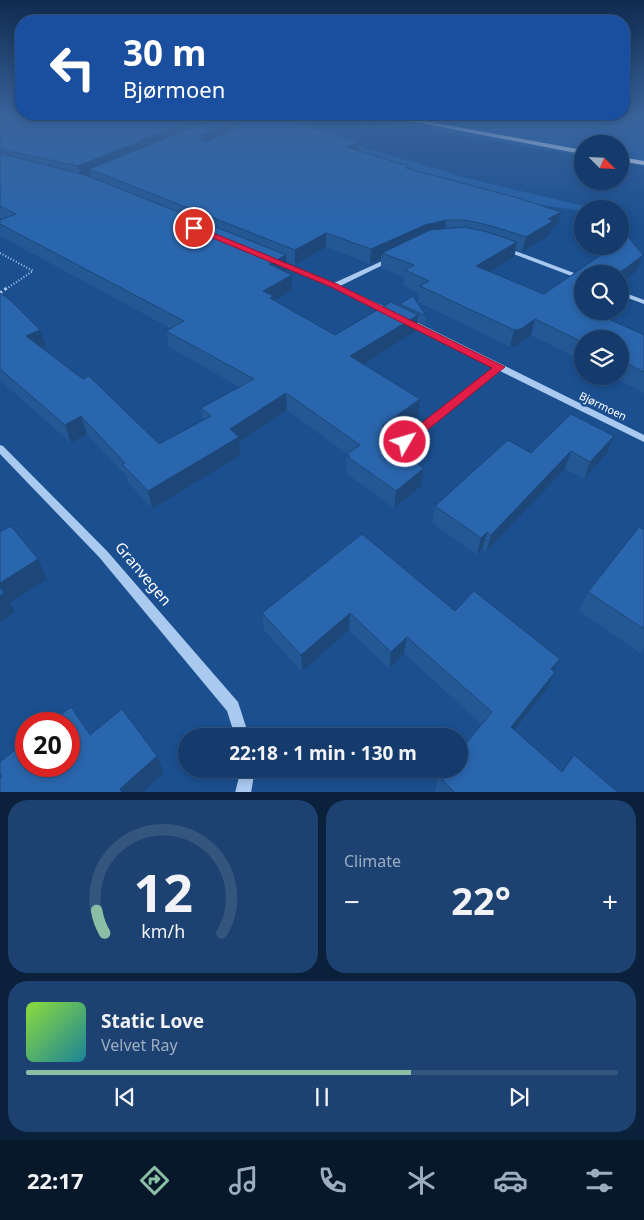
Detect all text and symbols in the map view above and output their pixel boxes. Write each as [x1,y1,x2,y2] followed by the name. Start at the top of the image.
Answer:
[123,29,206,76] text: 30 m
[40,35,105,100] icon: left
[123,74,225,104] text: Bjørmoen
[574,135,629,190] north arrow
[574,135,629,385] map controls
[574,200,629,255] button: sound
[173,207,215,249] pin
[180,214,208,242] icon: arrive
[574,265,629,320] button: search
[574,330,629,385] button: layers
[577,388,629,424] street label: Bjørmoen
[378,415,430,467] position arrow
[111,537,176,609] street label: Granvegen
[15,712,80,777] speed limit sign: 20
[229,740,417,766] text: 22:18 · 1 min · 130 m
[344,850,401,872] text: Climate
[133,856,193,927] text: 12
[451,874,511,926] text: 22°
[344,882,360,920] text: −
[602,882,618,920] text: +
[141,919,185,943] text: km/h
[101,1008,204,1034] text: Static Love
[101,1034,178,1056] text: Velvet Ray
[111,1083,139,1111] icon: previous
[308,1083,336,1111] icon: pause
[505,1083,533,1111] icon: next
[137,1163,172,1198] icon: directions
[226,1163,261,1198] icon: music
[315,1163,350,1198] icon: phone
[404,1163,439,1198] icon: climate
[493,1163,528,1198] icon: car
[582,1163,617,1198] icon: filters
[27,1165,83,1195] text: 22:17

